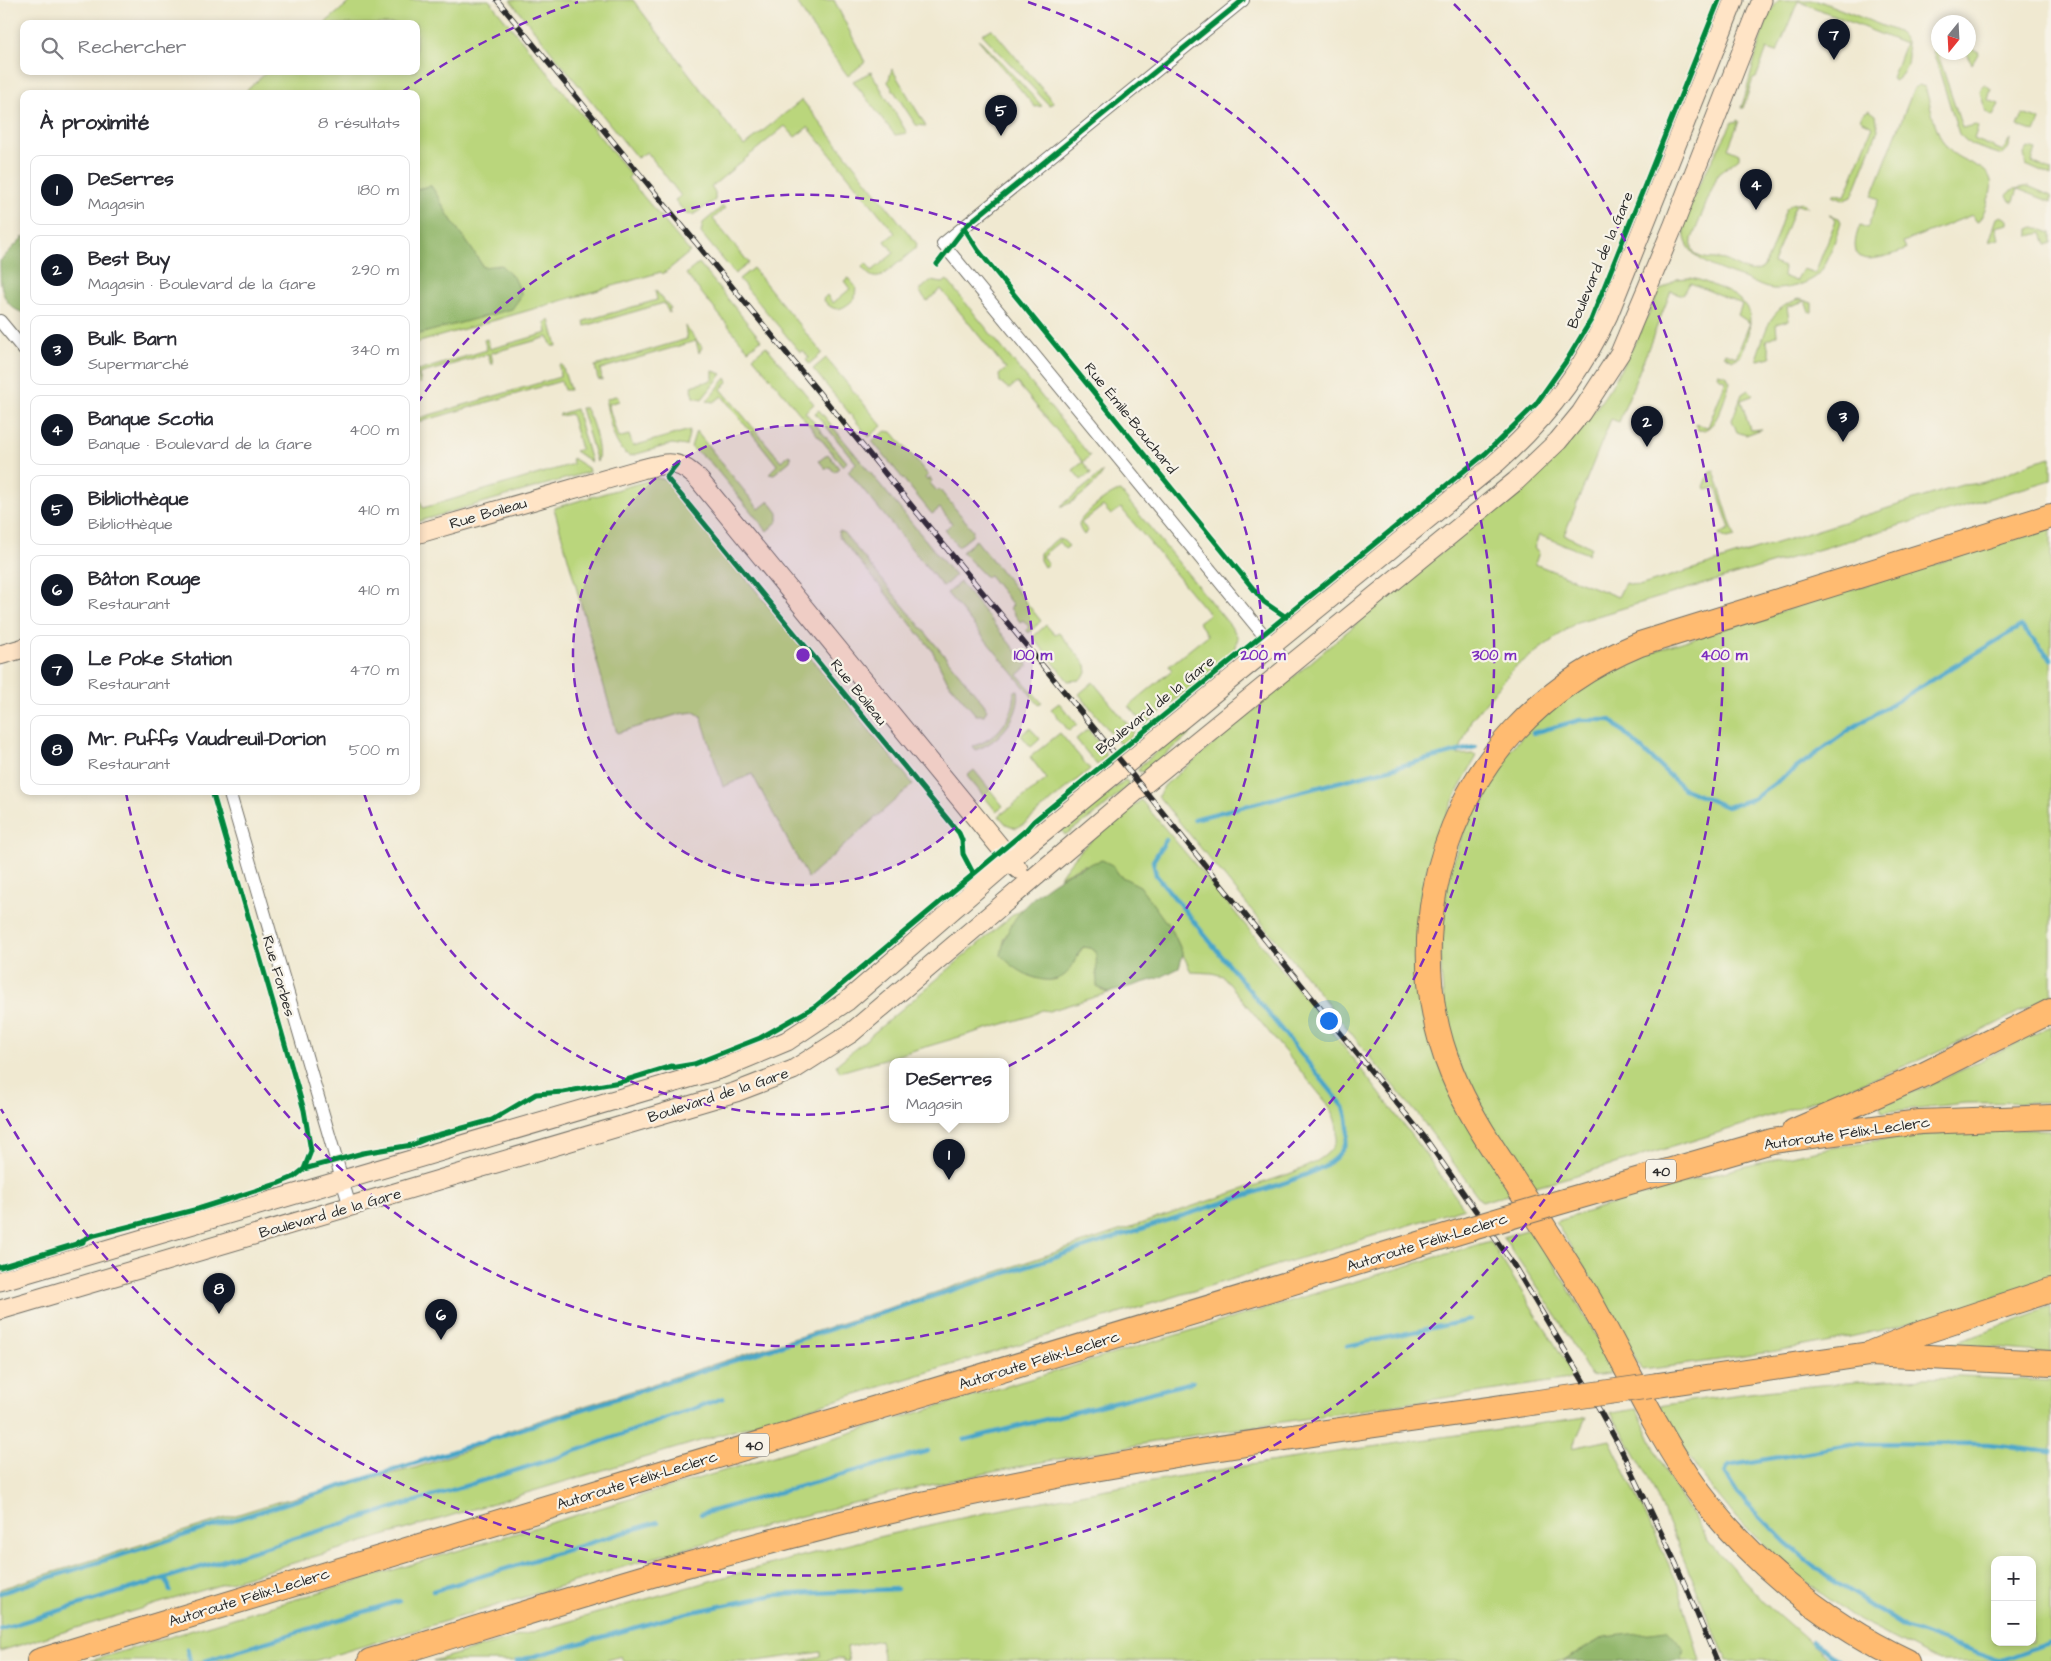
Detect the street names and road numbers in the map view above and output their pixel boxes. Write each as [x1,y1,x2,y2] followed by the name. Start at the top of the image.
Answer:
[1562,189,1639,332] street label: Boulevard de la Gare
[1079,358,1182,479] street label: Rue Émile-Bouchard
[447,492,530,535] street label: Rue Boileau
[1092,651,1219,760] street label: Boulevard de la Gare
[825,655,892,730] street label: Rue Boileau
[257,933,300,1020] street label: Rue Forbes
[645,1063,791,1128] street label: Boulevard de la Gare
[1763,1111,1932,1156] street label: Autoroute Félix-Leclerc
[1646,1160,1676,1182] road number: 40
[257,1183,404,1244] street label: Boulevard de la Gare
[1344,1208,1511,1277] street label: Autoroute Félix-Leclerc
[956,1326,1123,1395] street label: Autoroute Félix-Leclerc
[739,1434,769,1456] road number: 40
[554,1446,721,1515] street label: Autoroute Félix-Leclerc
[166,1563,333,1632] street label: Autoroute Félix-Leclerc

